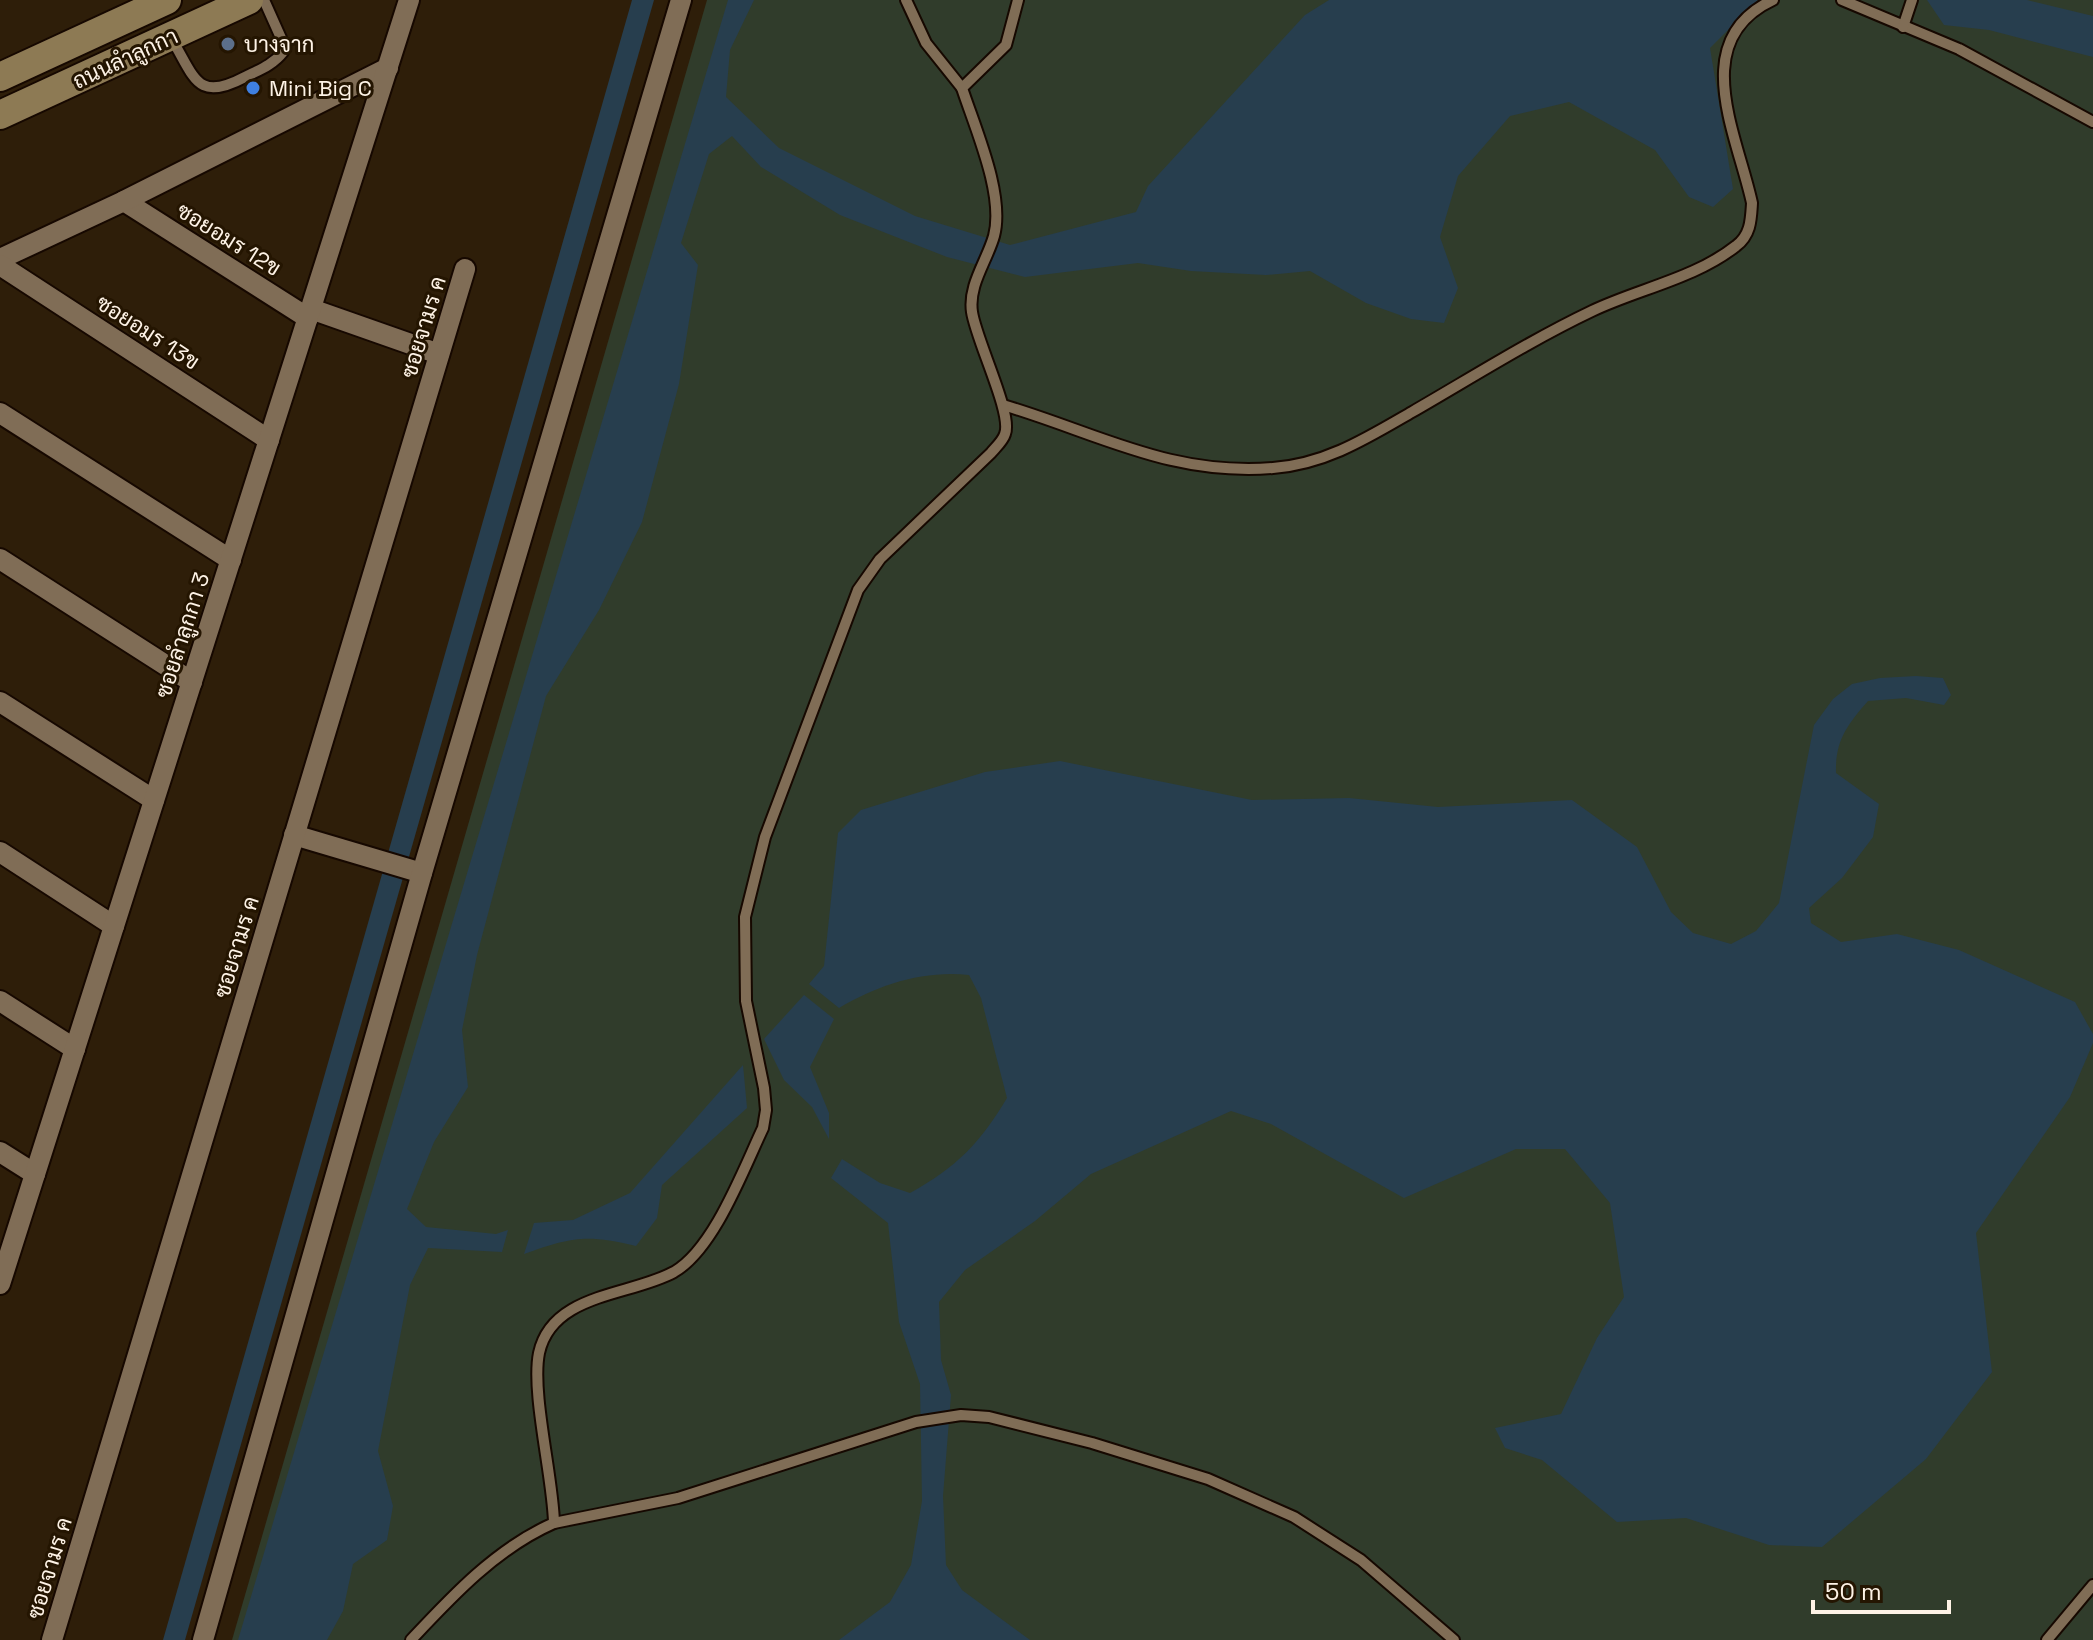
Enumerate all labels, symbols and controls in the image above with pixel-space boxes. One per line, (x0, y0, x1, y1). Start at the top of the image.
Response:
street label: ถนนลำลูกกา (68, 21, 183, 96)
place label: บางจาก (244, 30, 314, 58)
marker: บางจาก (219, 35, 237, 53)
place label: Mini Big C (269, 74, 372, 102)
marker: Mini Big C (244, 79, 262, 97)
street label: ซอยอมร 12ข (172, 196, 286, 282)
street label: ซอยจามร ค (394, 273, 452, 381)
street label: ซอยอมร 13ข (91, 288, 205, 376)
street label: ซอยลำลูกกา 3 (149, 569, 217, 702)
street label: ซอยจามร ค (207, 893, 265, 1001)
street label: ซอยจามร ค (20, 1514, 78, 1622)
scale bar (1813, 1564, 1949, 1614)
text: 50 m (1825, 1576, 1882, 1607)

